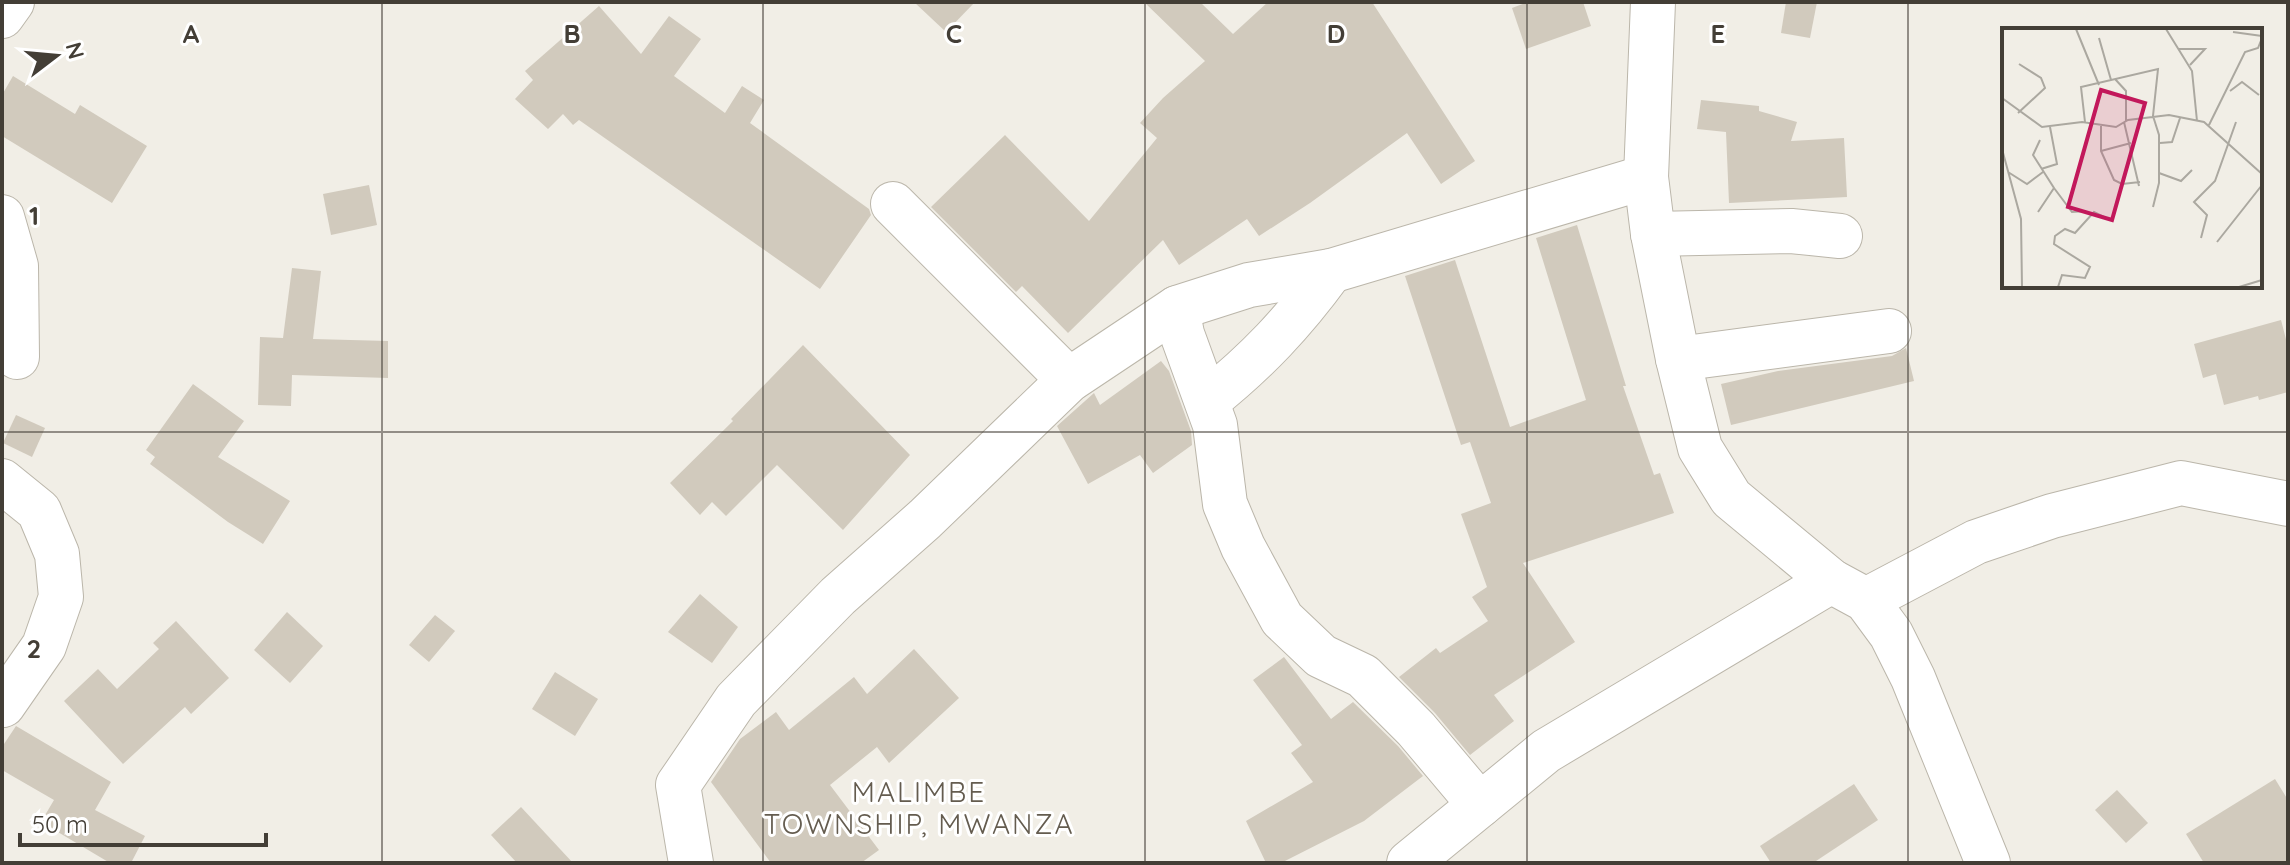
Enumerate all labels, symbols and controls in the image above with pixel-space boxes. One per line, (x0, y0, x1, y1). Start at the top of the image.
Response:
north arrow (16, 16, 96, 96)
text: A (183, 17, 200, 50)
text: B (563, 17, 581, 50)
text: C (946, 17, 962, 50)
text: D (1327, 17, 1345, 50)
text: E (1711, 17, 1725, 50)
inset map (2002, 28, 2262, 288)
text: N (60, 39, 91, 62)
text: 1 (29, 199, 39, 232)
text: 2 (27, 632, 41, 665)
district label: MALIMBE TOWNSHIP, MWANZA (763, 774, 1075, 841)
scale bar (20, 797, 266, 847)
text: 50 m (32, 809, 88, 839)

